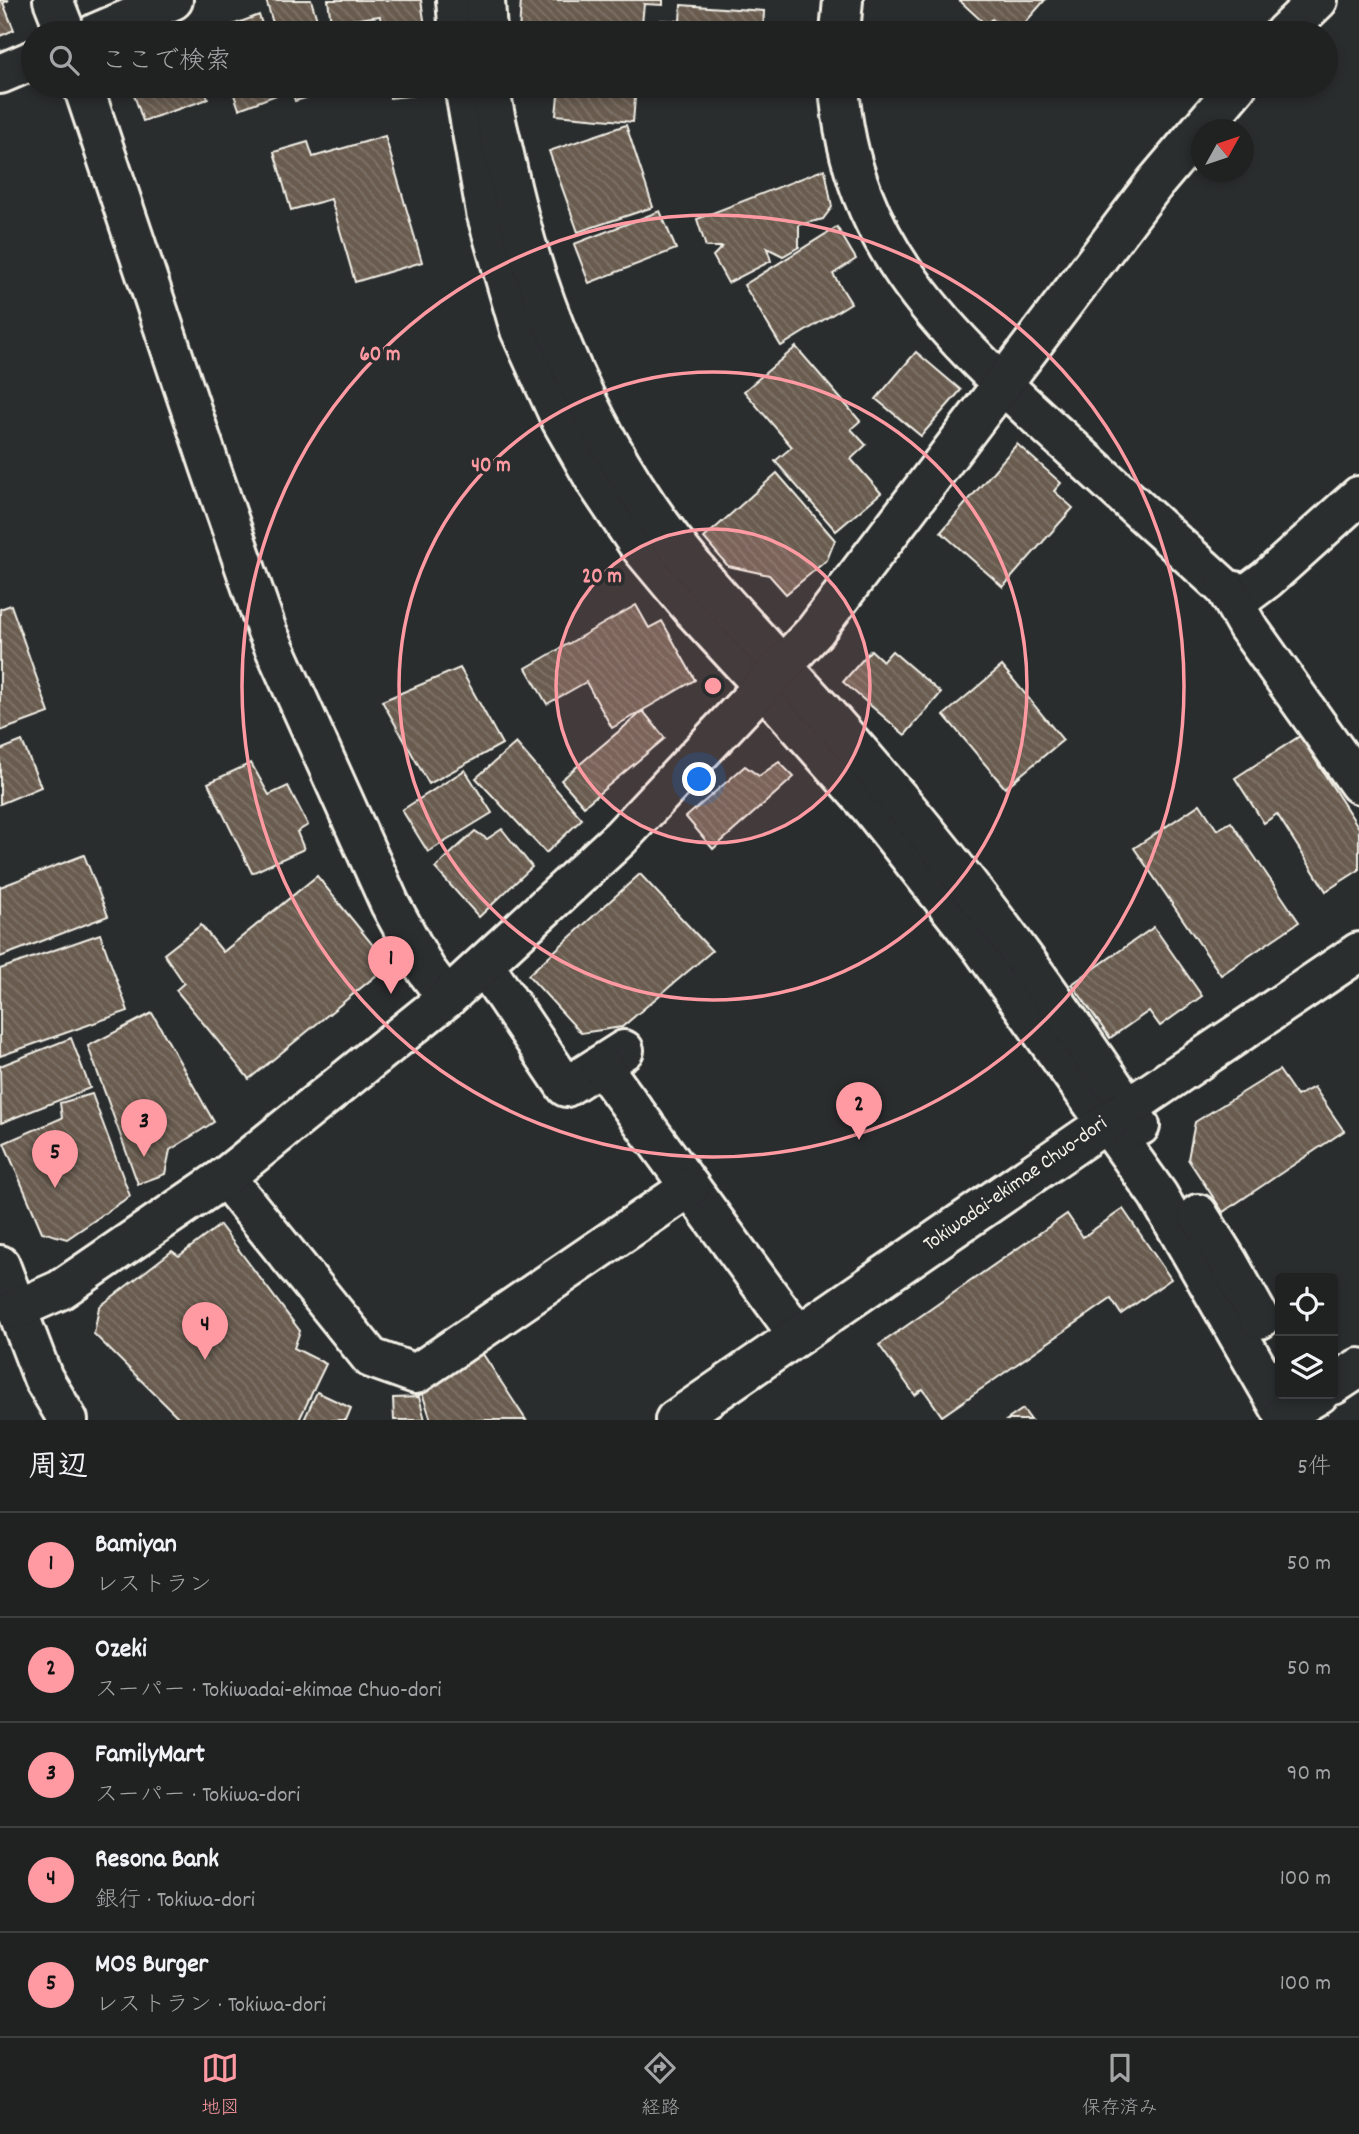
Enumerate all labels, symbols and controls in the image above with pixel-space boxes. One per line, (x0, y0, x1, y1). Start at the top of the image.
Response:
search box (21, 21, 1338, 98)
icon: search (45, 41, 83, 79)
text: ここで検索 (101, 44, 231, 81)
north arrow (1191, 119, 1254, 182)
text: 60 m (360, 341, 400, 371)
text: 40 m (471, 452, 511, 482)
text: 20 m (582, 563, 622, 593)
centre of rings (701, 674, 725, 698)
your location (682, 762, 716, 796)
pin: 1 (368, 936, 414, 994)
pin: 2 (836, 1082, 882, 1140)
pin: 3 (121, 1099, 167, 1157)
street label: Tokiwadai-ekimae Chuo-dori (918, 1110, 1114, 1260)
pin: 5 (32, 1130, 78, 1188)
map controls (1275, 1273, 1338, 1399)
button: locate (1275, 1273, 1338, 1336)
pin: 4 (182, 1302, 228, 1360)
button: layers (1275, 1336, 1338, 1399)
text: 周辺 (28, 1448, 88, 1491)
text: 5件 (1297, 1452, 1331, 1485)
text: Bamiyan (95, 1527, 177, 1564)
text: 1 (48, 1548, 54, 1581)
text: 50 m (1287, 1548, 1331, 1581)
text: レストラン (95, 1570, 212, 1603)
text: Ozeki (95, 1632, 147, 1669)
text: 2 (46, 1653, 56, 1686)
text: 50 m (1287, 1653, 1331, 1686)
text: スーパー · Tokiwadai-ekimae Chuo-dori (95, 1675, 442, 1708)
text: FamilyMart (95, 1737, 205, 1774)
text: 3 (46, 1758, 56, 1791)
text: 90 m (1287, 1758, 1331, 1791)
text: スーパー · Tokiwa-dori (95, 1780, 300, 1813)
text: Resona Bank (95, 1842, 219, 1879)
text: 4 (46, 1863, 56, 1896)
text: 100 m (1280, 1863, 1331, 1896)
text: 銀行 · Tokiwa-dori (95, 1885, 255, 1918)
text: MOS Burger (95, 1947, 208, 1984)
text: 5 (46, 1968, 56, 2001)
text: 100 m (1280, 1968, 1331, 2001)
text: レストラン · Tokiwa-dori (95, 1990, 326, 2023)
tab: 地図 (201, 2049, 239, 2123)
tab: 経路 (641, 2049, 680, 2123)
tab: 保存済み (1082, 2049, 1158, 2123)

